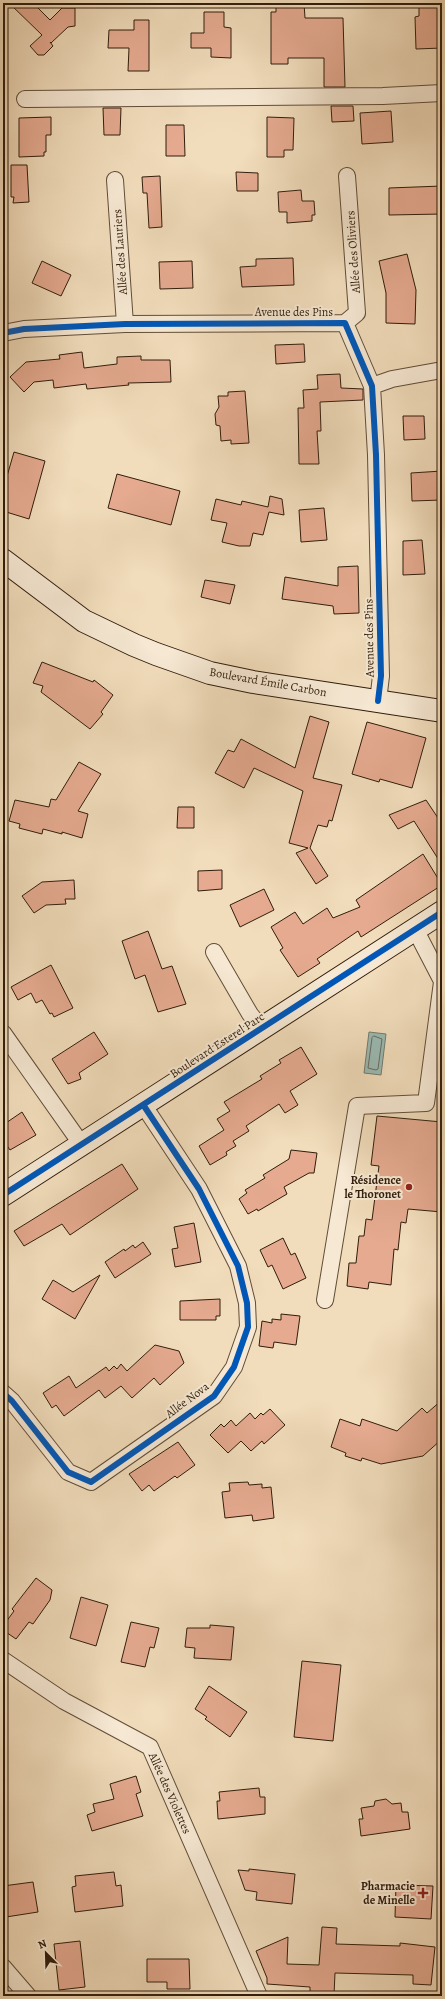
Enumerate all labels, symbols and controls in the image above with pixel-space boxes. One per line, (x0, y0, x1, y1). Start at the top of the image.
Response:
street label: Allée des Lauriers (109, 209, 131, 296)
street label: Allée des Oliviers (342, 210, 364, 295)
street label: Avenue des Pins (254, 304, 333, 320)
street label: Avenue des Pins (360, 598, 378, 678)
street label: Boulevard Émile Carbon (208, 664, 328, 700)
street label: Boulevard Esterel Parc (167, 1008, 267, 1082)
place label: Résidence le Thoronet (344, 1172, 401, 1202)
marker: Résidence le Thoronet (404, 1182, 414, 1192)
street label: Allée Nova (161, 1378, 212, 1422)
street label: Allée des Violettes (145, 1749, 195, 1836)
place label: Pharmacie de Minelle (361, 1878, 415, 1908)
marker: Pharmacie de Minelle (418, 1888, 428, 1898)
north arrow (26, 1933, 66, 1973)
text: N (36, 1936, 49, 1953)

